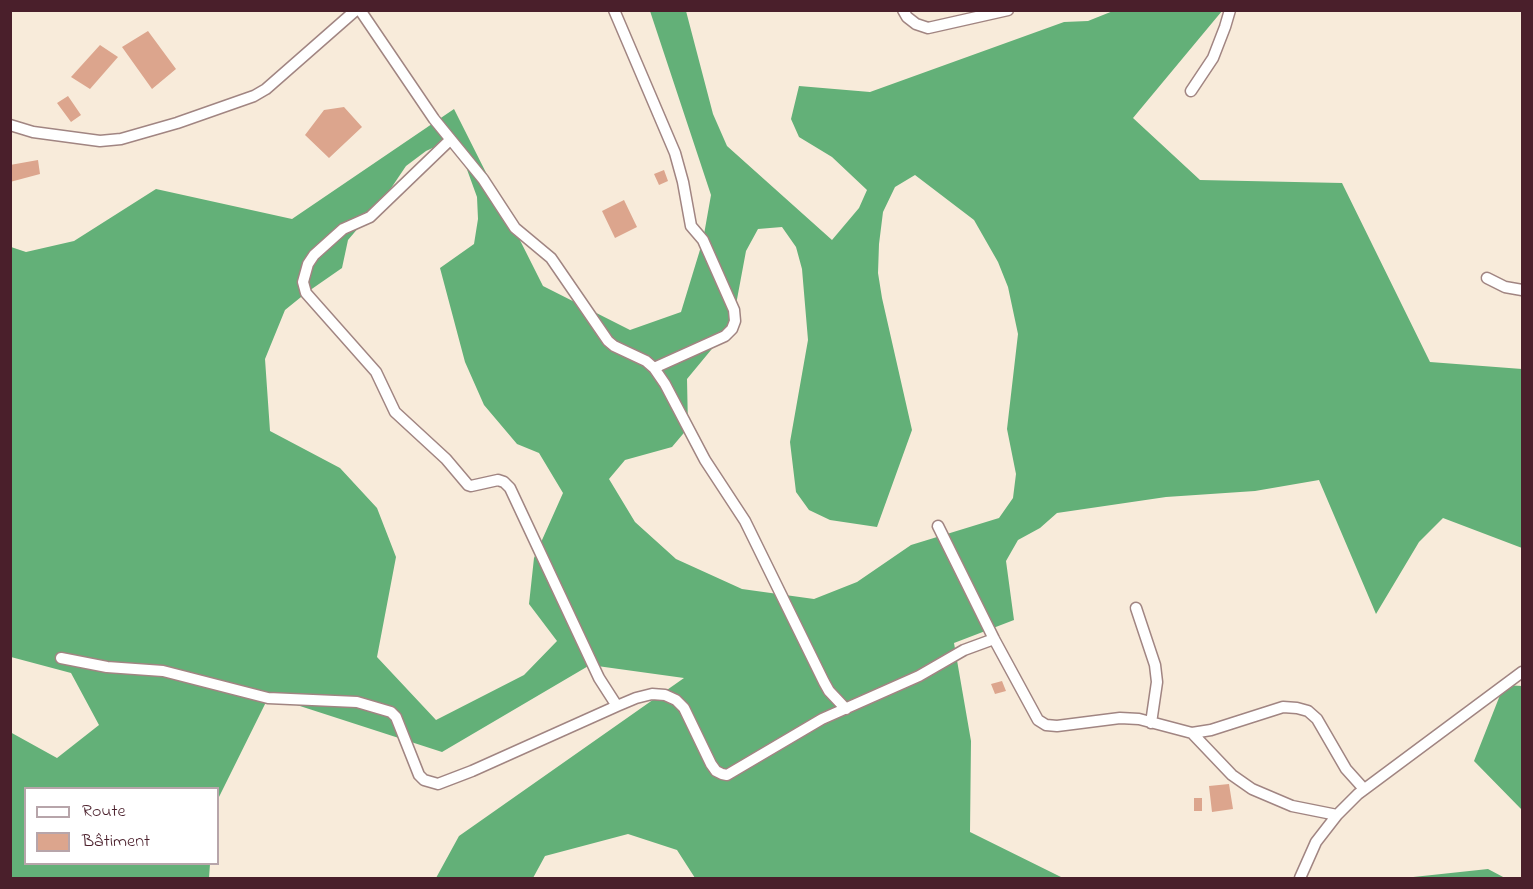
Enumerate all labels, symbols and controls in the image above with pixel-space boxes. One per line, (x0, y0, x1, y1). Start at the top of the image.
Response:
legend (24, 787, 219, 865)
text: Route (82, 799, 126, 825)
text: Bâtiment (82, 829, 150, 855)

